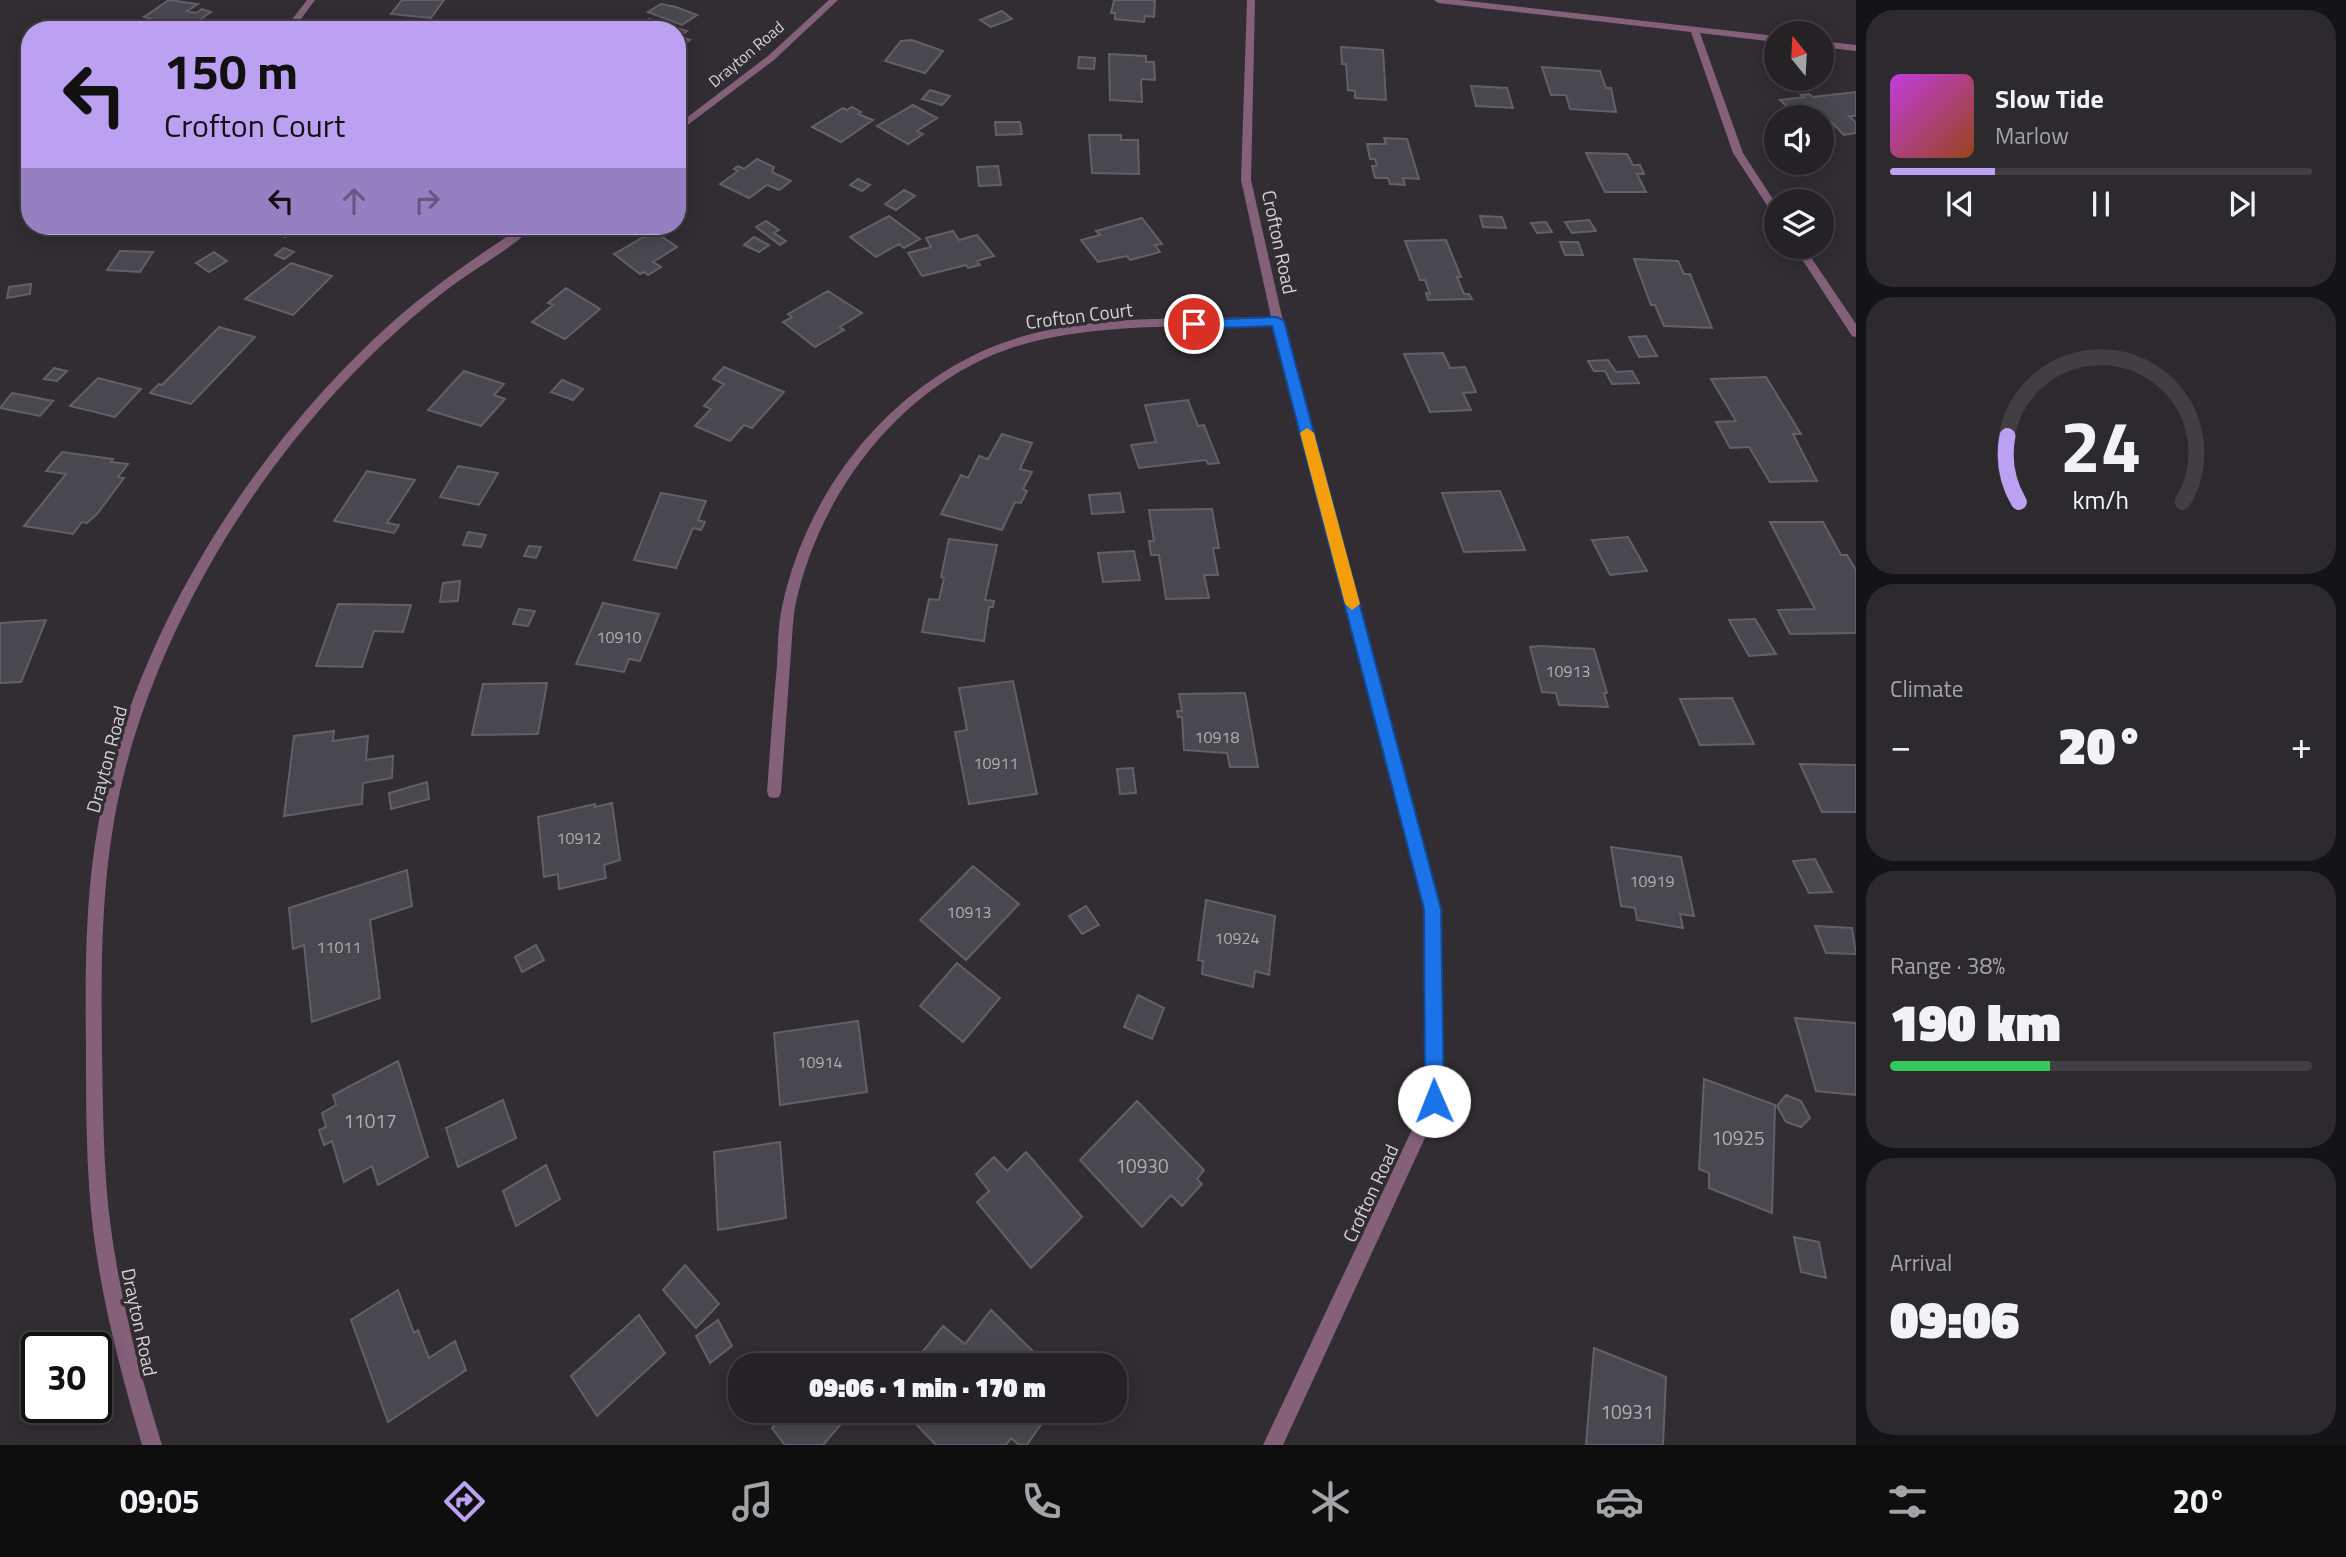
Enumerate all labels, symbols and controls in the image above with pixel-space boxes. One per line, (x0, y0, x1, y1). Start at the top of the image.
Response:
street label: Drayton Road (703, 15, 789, 93)
north arrow (1764, 21, 1834, 91)
map controls (1764, 21, 1834, 259)
text: 150 m (164, 33, 298, 108)
icon: left (49, 49, 140, 140)
text: Slow Tide (1995, 79, 2104, 118)
text: Crofton Court (164, 101, 345, 149)
button: sound (1764, 105, 1834, 175)
text: Marlow (1995, 118, 2069, 153)
icon: left (262, 182, 300, 220)
icon: ahead (335, 182, 373, 220)
icon: right (408, 182, 446, 220)
icon: previous (1941, 185, 1979, 223)
icon: pause (2082, 185, 2120, 223)
icon: next (2223, 185, 2261, 223)
street label: Crofton Road (1255, 188, 1305, 296)
button: layers (1764, 189, 1834, 259)
street label: Crofton Court (1024, 294, 1134, 336)
pin (1164, 294, 1224, 354)
icon: arrive (1175, 305, 1213, 343)
text: 24 (2060, 390, 2142, 500)
text: km/h (2073, 480, 2129, 518)
house number: 10910 (597, 625, 641, 649)
house number: 10913 (1546, 659, 1590, 683)
text: Climate (1890, 671, 1963, 706)
street label: Drayton Road (78, 702, 134, 816)
text: 20° (2058, 705, 2144, 784)
text: − (1890, 716, 1911, 774)
text: + (2291, 716, 2312, 774)
house number: 10918 (1195, 725, 1239, 749)
house number: 10911 (974, 751, 1018, 775)
house number: 10912 (557, 826, 601, 850)
house number: 10919 (1630, 869, 1674, 893)
house number: 10913 (947, 900, 991, 924)
house number: 10924 (1215, 926, 1259, 950)
house number: 11011 (317, 935, 361, 959)
text: Range · 38% (1890, 948, 2005, 983)
text: 190 km (1890, 982, 2061, 1061)
house number: 10914 (798, 1050, 842, 1074)
position arrow (1397, 1064, 1471, 1138)
house number: 11017 (343, 1106, 397, 1135)
house number: 10925 (1711, 1123, 1765, 1152)
street label: Crofton Road (1335, 1139, 1405, 1247)
house number: 10930 (1115, 1151, 1169, 1180)
text: Arrival (1890, 1245, 1952, 1280)
street label: Drayton Road (114, 1265, 166, 1379)
text: 09:06 (1890, 1279, 2019, 1358)
speed limit sign: 30 (21, 1332, 112, 1423)
text: 09:06 · 1 min · 170 m (809, 1368, 1046, 1407)
house number: 10931 (1600, 1397, 1654, 1426)
text: 09:05 (120, 1477, 200, 1525)
icon: directions (440, 1477, 489, 1526)
icon: music (728, 1477, 777, 1526)
icon: phone (1017, 1477, 1066, 1526)
icon: climate (1306, 1477, 1355, 1526)
icon: car (1595, 1477, 1644, 1526)
icon: filters (1883, 1477, 1932, 1526)
text: 20° (2172, 1477, 2226, 1525)

